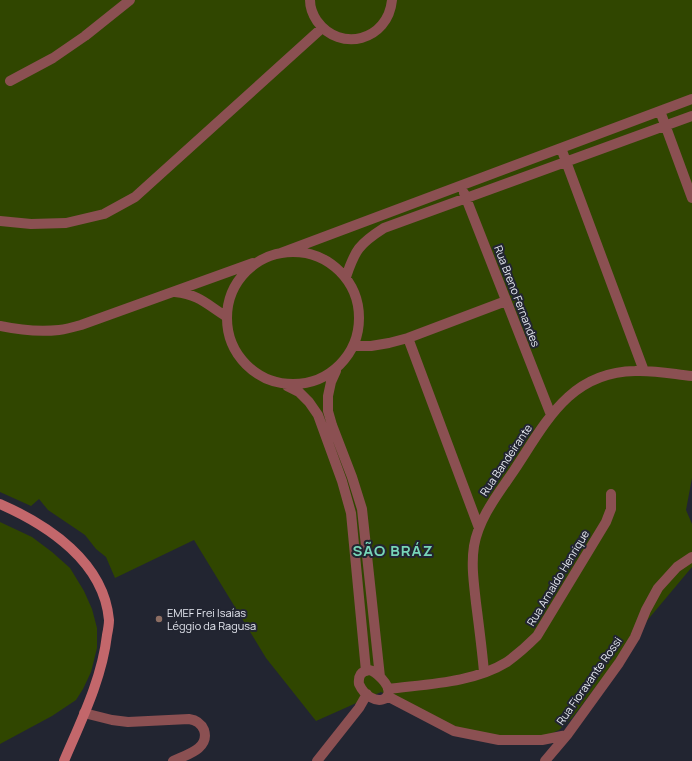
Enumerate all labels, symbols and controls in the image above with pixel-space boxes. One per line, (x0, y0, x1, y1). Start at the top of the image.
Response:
street label: Rua Breno Fernandes (491, 243, 544, 349)
street label: Rua Bandeirante (476, 420, 536, 499)
street label: Rua Arnaldo Henrique (523, 526, 592, 629)
district label: SÃO BRÁZ (352, 540, 434, 561)
place label: EMEF Frei Isaías Léggio da Ragusa (167, 605, 256, 633)
marker: EMEF Frei Isaías Léggio da Ragusa (154, 614, 164, 624)
street label: Rua Fioravante Rossi (553, 634, 625, 728)

